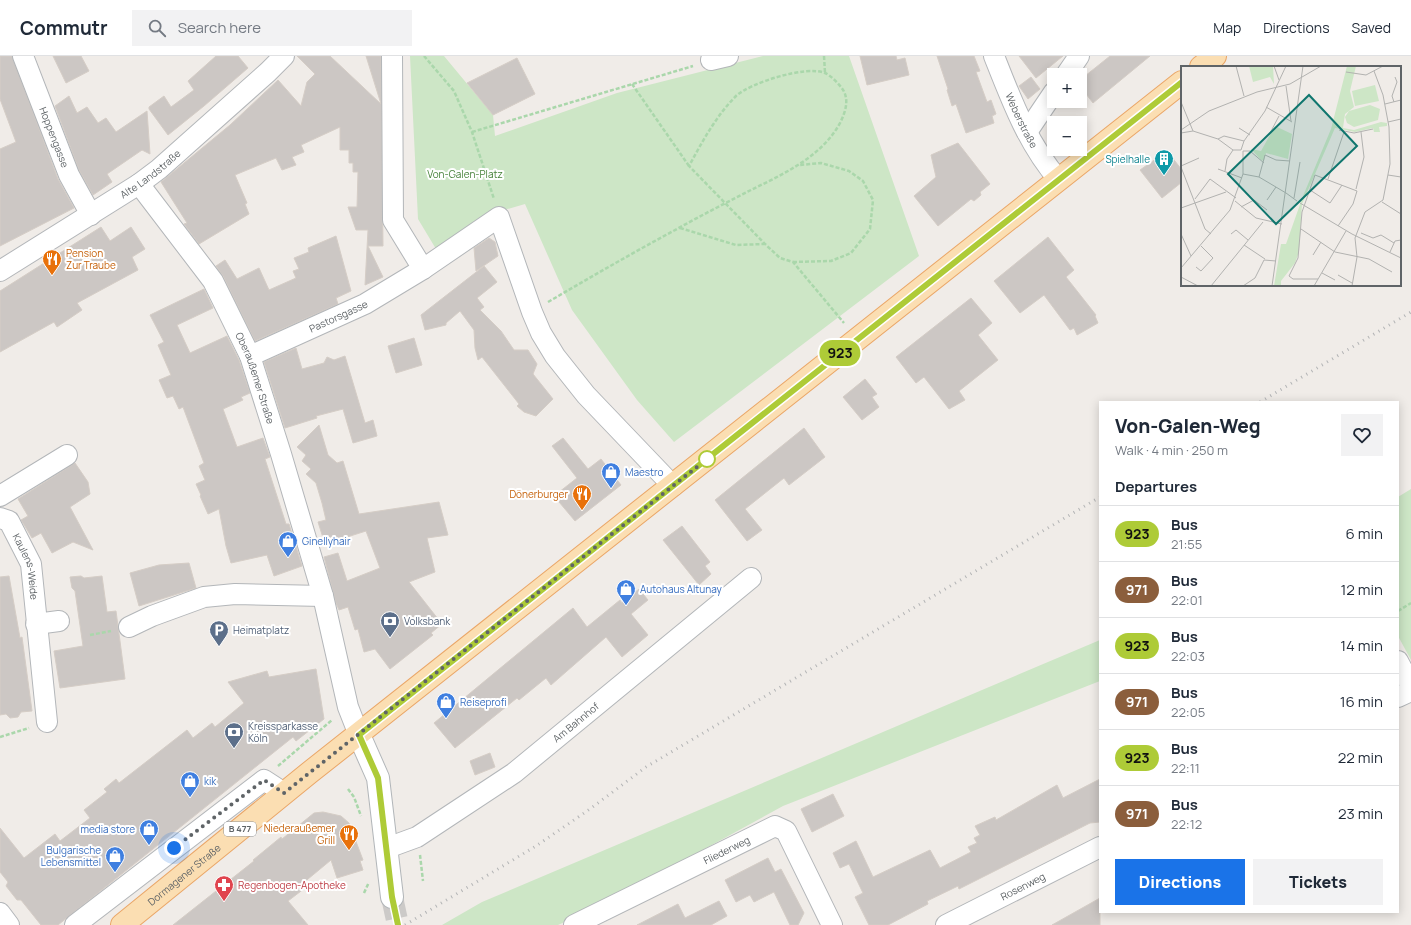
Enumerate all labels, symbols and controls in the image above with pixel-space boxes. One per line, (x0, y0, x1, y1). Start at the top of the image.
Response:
search box (132, 10, 412, 46)
text: Commutr (20, 15, 108, 41)
icon: search (146, 17, 168, 39)
text: Search here (178, 17, 261, 38)
text: Map (1213, 18, 1241, 37)
text: Directions (1263, 18, 1330, 37)
text: Saved (1352, 18, 1391, 37)
inset map (1181, 66, 1401, 286)
map controls (1047, 68, 1087, 156)
button: + (1047, 68, 1087, 108)
street label: Weberstraße (1002, 90, 1041, 151)
street label: Hoppengasse (36, 105, 73, 170)
button: − (1047, 116, 1087, 156)
street label: Alte Landstraße (117, 146, 184, 201)
building icon: Spielhalle (1153, 148, 1175, 176)
place label: Spielhalle (1105, 152, 1150, 166)
park label: Von-Galen-Platz (427, 167, 503, 181)
place label: Pension Zur Traube (66, 246, 116, 272)
restaurant icon: Pension Zur Traube (41, 248, 63, 276)
street label: Pastorsgasse (307, 297, 370, 335)
street label: Oberaußemer Straße (232, 330, 278, 426)
line badge: 923 (817, 340, 863, 366)
text: 923 (827, 343, 853, 362)
text: Von-Galen-Weg (1115, 413, 1261, 439)
button: heart (1341, 414, 1383, 456)
text: Walk · 4 min · 250 m (1115, 441, 1228, 459)
unlabelled marker (698, 450, 716, 468)
shop icon: Maestro (600, 461, 622, 489)
place label: Maestro (625, 465, 664, 479)
text: Departures (1115, 476, 1197, 497)
restaurant icon: Dönerburger (571, 483, 593, 511)
place label: Dönerburger (509, 487, 568, 501)
text: Bus (1171, 514, 1198, 535)
text: 6 min (1346, 523, 1383, 544)
text: 923 (1124, 524, 1150, 543)
shop icon: Ginellyhair (277, 530, 299, 558)
street label: Kaulens-Weide (10, 531, 42, 600)
place label: Ginellyhair (302, 534, 351, 548)
text: 21:55 (1171, 535, 1202, 553)
text: Bus (1171, 570, 1198, 591)
shop icon: Autohaus Altunay (615, 578, 637, 606)
text: 12 min (1340, 579, 1383, 600)
text: 971 (1126, 580, 1148, 599)
place label: Autohaus Altunay (640, 582, 722, 596)
text: 22:01 (1171, 591, 1203, 609)
bank icon: Volksbank (379, 610, 401, 638)
place label: Volksbank (404, 614, 451, 628)
parking icon: Heimatplatz (208, 619, 230, 647)
place label: Heimatplatz (233, 623, 289, 637)
text: Bus (1171, 626, 1198, 647)
text: 14 min (1340, 635, 1383, 656)
text: 923 (1124, 636, 1150, 655)
text: 22:03 (1171, 647, 1205, 665)
text: Bus (1171, 682, 1198, 703)
shop icon: Reiseprofi (435, 691, 457, 719)
text: 16 min (1340, 691, 1383, 712)
text: 971 (1126, 692, 1148, 711)
place label: Reiseprofi (460, 695, 507, 709)
street label: Am Bahnhof (550, 699, 602, 745)
text: 22:05 (1171, 703, 1205, 721)
place label: Kreissparkasse Köln (248, 719, 318, 745)
bank icon: Kreissparkasse Köln (223, 721, 245, 749)
text: Bus (1171, 738, 1198, 759)
text: 22 min (1338, 747, 1383, 768)
text: 923 (1124, 748, 1150, 767)
text: 22:11 (1171, 759, 1200, 777)
shop icon: kik (179, 770, 201, 798)
place label: kik (204, 774, 217, 788)
text: Bus (1171, 794, 1198, 815)
text: 23 min (1338, 803, 1383, 824)
text: 971 (1126, 804, 1148, 823)
text: 22:12 (1171, 815, 1202, 833)
shop icon: media store (138, 818, 160, 846)
place label: Niederaußemer Grill (264, 821, 335, 847)
place label: media store (81, 822, 135, 836)
road number: B 477 (224, 822, 256, 836)
restaurant icon: Niederaußemer Grill (338, 823, 360, 851)
street label: Fliederweg (701, 832, 752, 867)
your location (164, 838, 184, 858)
street label: Dormagener Straße (145, 841, 224, 908)
place label: Bulgarische Lebensmittel (41, 843, 101, 869)
shop icon: Bulgarische Lebensmittel (104, 845, 126, 873)
button: Directions (1115, 859, 1245, 905)
button: Tickets (1253, 859, 1383, 905)
street label: Rosenweg (998, 869, 1048, 903)
pharmacy icon: Regenbogen-Apotheke (213, 874, 235, 902)
place label: Regenbogen-Apotheke (238, 878, 346, 892)

